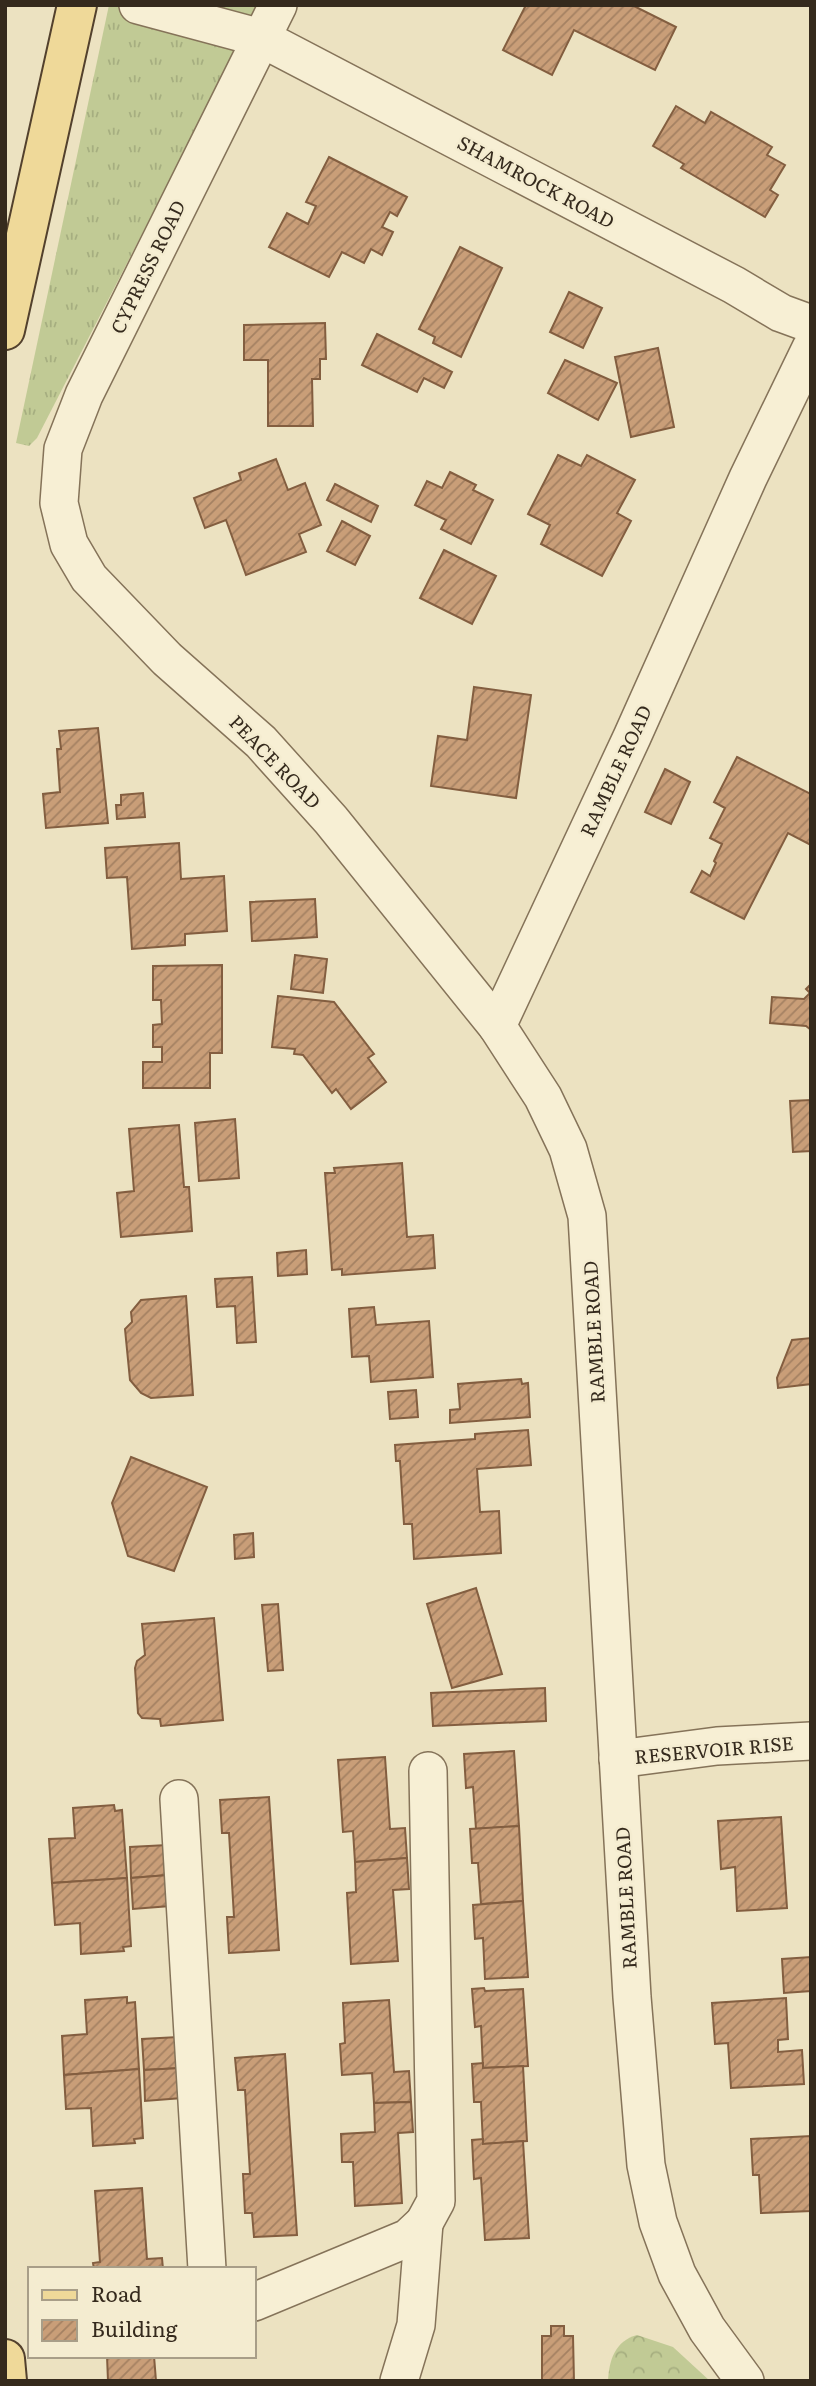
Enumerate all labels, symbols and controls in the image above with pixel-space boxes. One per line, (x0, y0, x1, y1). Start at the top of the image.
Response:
street label: SHAMROCK ROAD (453, 128, 620, 234)
street label: CYPRESS ROAD (103, 195, 192, 338)
street label: RAMBLE ROAD (572, 700, 658, 841)
street label: PEACE ROAD (223, 708, 328, 815)
street label: RAMBLE ROAD (575, 1260, 611, 1404)
street label: RESERVOIR RISE (633, 1728, 795, 1770)
street label: RAMBLE ROAD (607, 1826, 643, 1970)
legend (28, 2267, 256, 2358)
text: Road (91, 2277, 142, 2308)
text: Building (91, 2312, 178, 2343)

